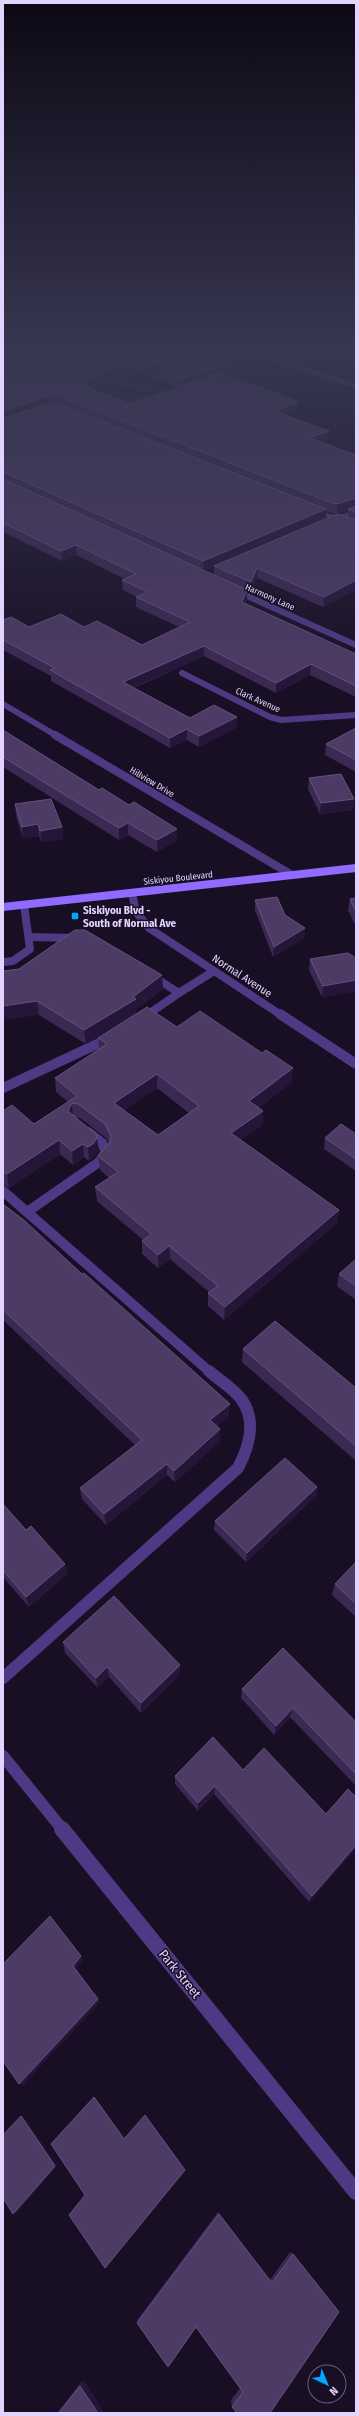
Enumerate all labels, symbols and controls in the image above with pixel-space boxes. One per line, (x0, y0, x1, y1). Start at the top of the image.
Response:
street label: Harmony Lane (244, 582, 297, 613)
street label: Clark Avenue (234, 686, 282, 714)
street label: Hillview Drive (128, 765, 177, 799)
street label: Siskiyou Boulevard (143, 869, 213, 887)
place label: Siskiyou Blvd - South of Normal Ave (83, 904, 177, 930)
marker: Siskiyou Blvd - South of Normal Ave (70, 911, 80, 921)
street label: Normal Avenue (210, 952, 274, 1000)
street label: Park Street (156, 1947, 205, 2002)
north arrow (307, 2364, 347, 2404)
text: N (327, 2384, 340, 2398)

